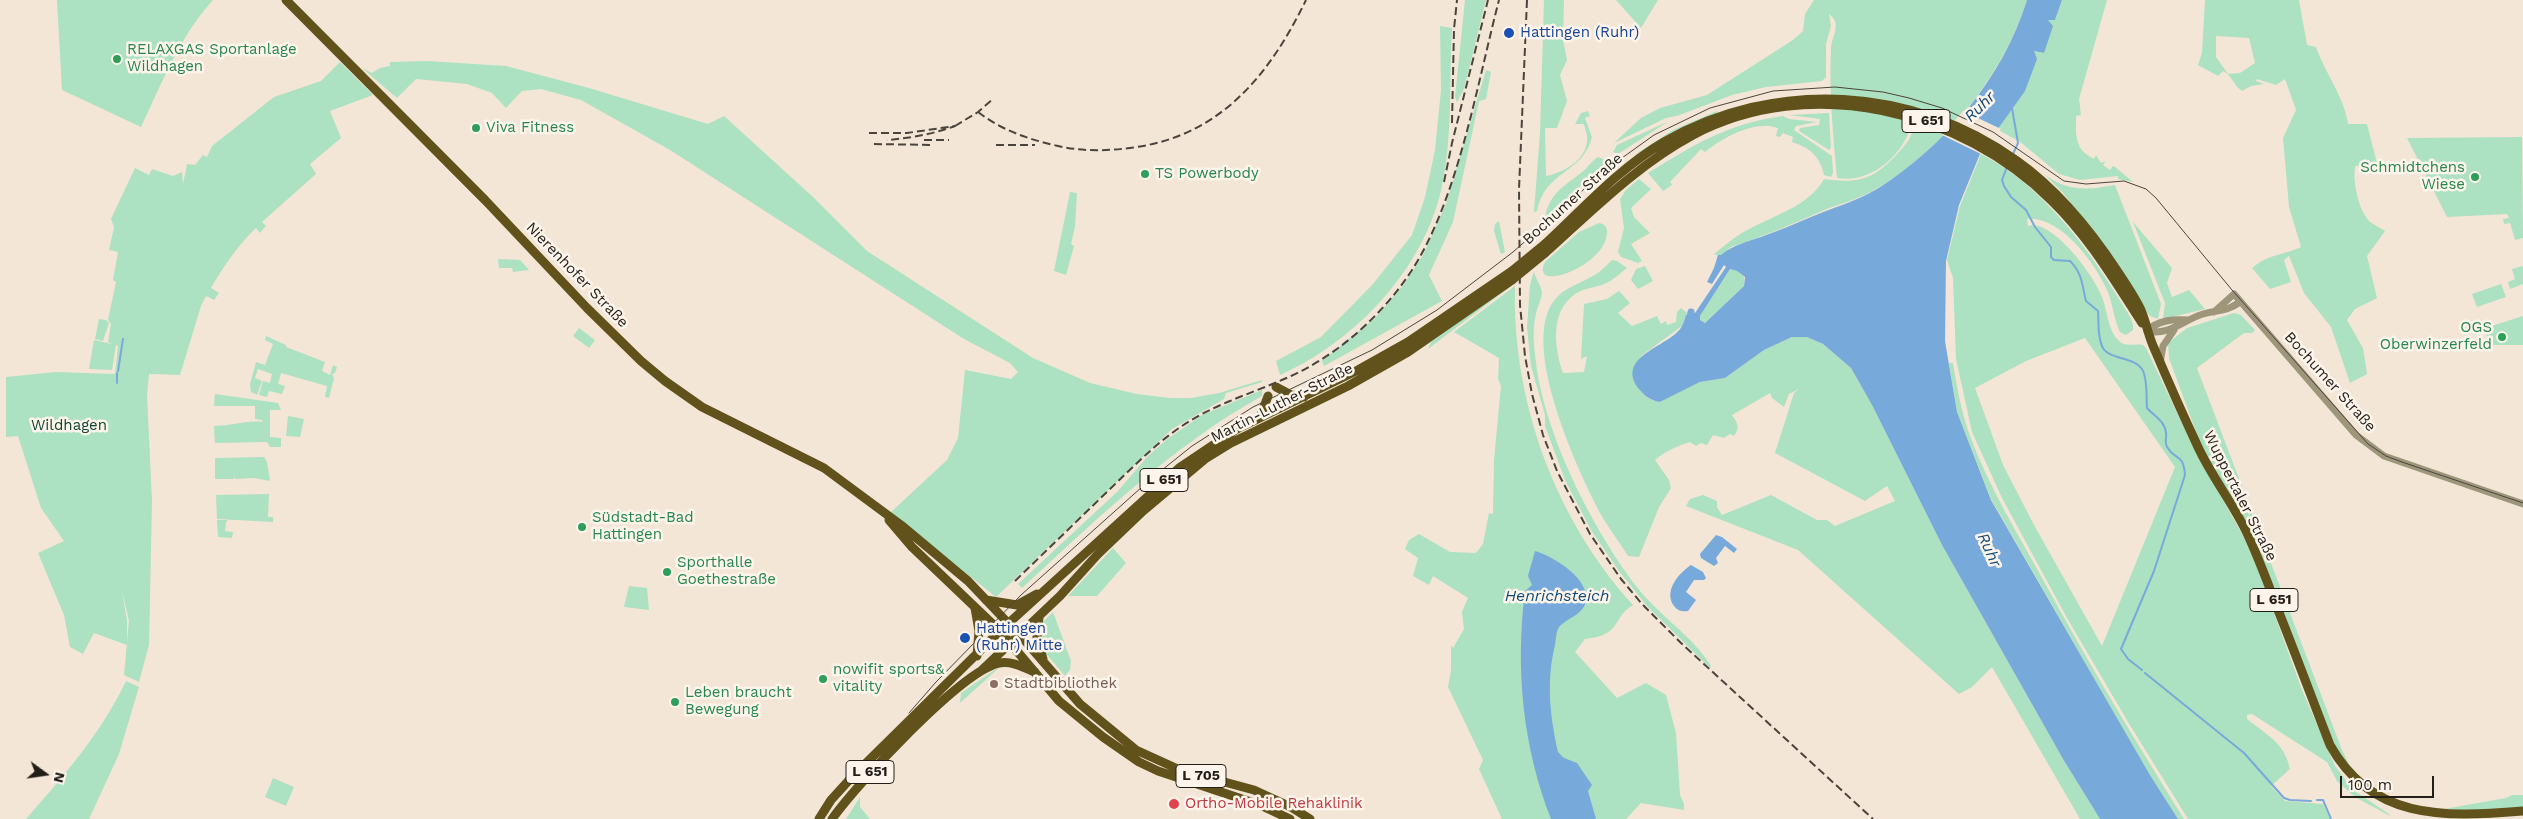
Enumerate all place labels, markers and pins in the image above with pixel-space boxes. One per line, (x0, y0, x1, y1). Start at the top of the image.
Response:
place label: Hattingen (Ruhr) (1520, 24, 1639, 42)
marker: Hattingen (Ruhr) (1502, 26, 1516, 40)
place label: RELAXGAS Sportanlage Wildhagen (127, 41, 297, 76)
marker: RELAXGAS Sportanlage Wildhagen (111, 53, 123, 65)
place label: Viva Fitness (486, 119, 574, 137)
marker: Viva Fitness (470, 122, 482, 134)
place label: Schmidtchens Wiese (2360, 159, 2465, 194)
place label: TS Powerbody (1155, 165, 1259, 183)
marker: TS Powerbody (1139, 168, 1151, 180)
marker: Schmidtchens Wiese (2469, 171, 2481, 183)
place label: OGS Oberwinzerfeld (2380, 319, 2492, 354)
marker: OGS Oberwinzerfeld (2496, 331, 2508, 343)
place label: Südstadt-Bad Hattingen (592, 509, 694, 544)
marker: Südstadt-Bad Hattingen (576, 521, 588, 533)
place label: Sporthalle Goethestraße (677, 554, 776, 589)
marker: Sporthalle Goethestraße (661, 566, 673, 578)
place label: Hattingen (Ruhr) Mitte (976, 620, 1062, 655)
marker: Hattingen (Ruhr) Mitte (958, 631, 972, 645)
place label: nowifit sports& vitality (833, 661, 944, 696)
marker: nowifit sports& vitality (817, 673, 829, 685)
place label: Stadtbibliothek (1004, 675, 1117, 693)
marker: Stadtbibliothek (988, 678, 1000, 690)
place label: Leben braucht Bewegung (685, 684, 792, 719)
marker: Leben braucht Bewegung (669, 696, 681, 708)
place label: Ortho-Mobile Rehaklinik (1185, 795, 1362, 813)
marker: Ortho-Mobile Rehaklinik (1167, 797, 1181, 811)

